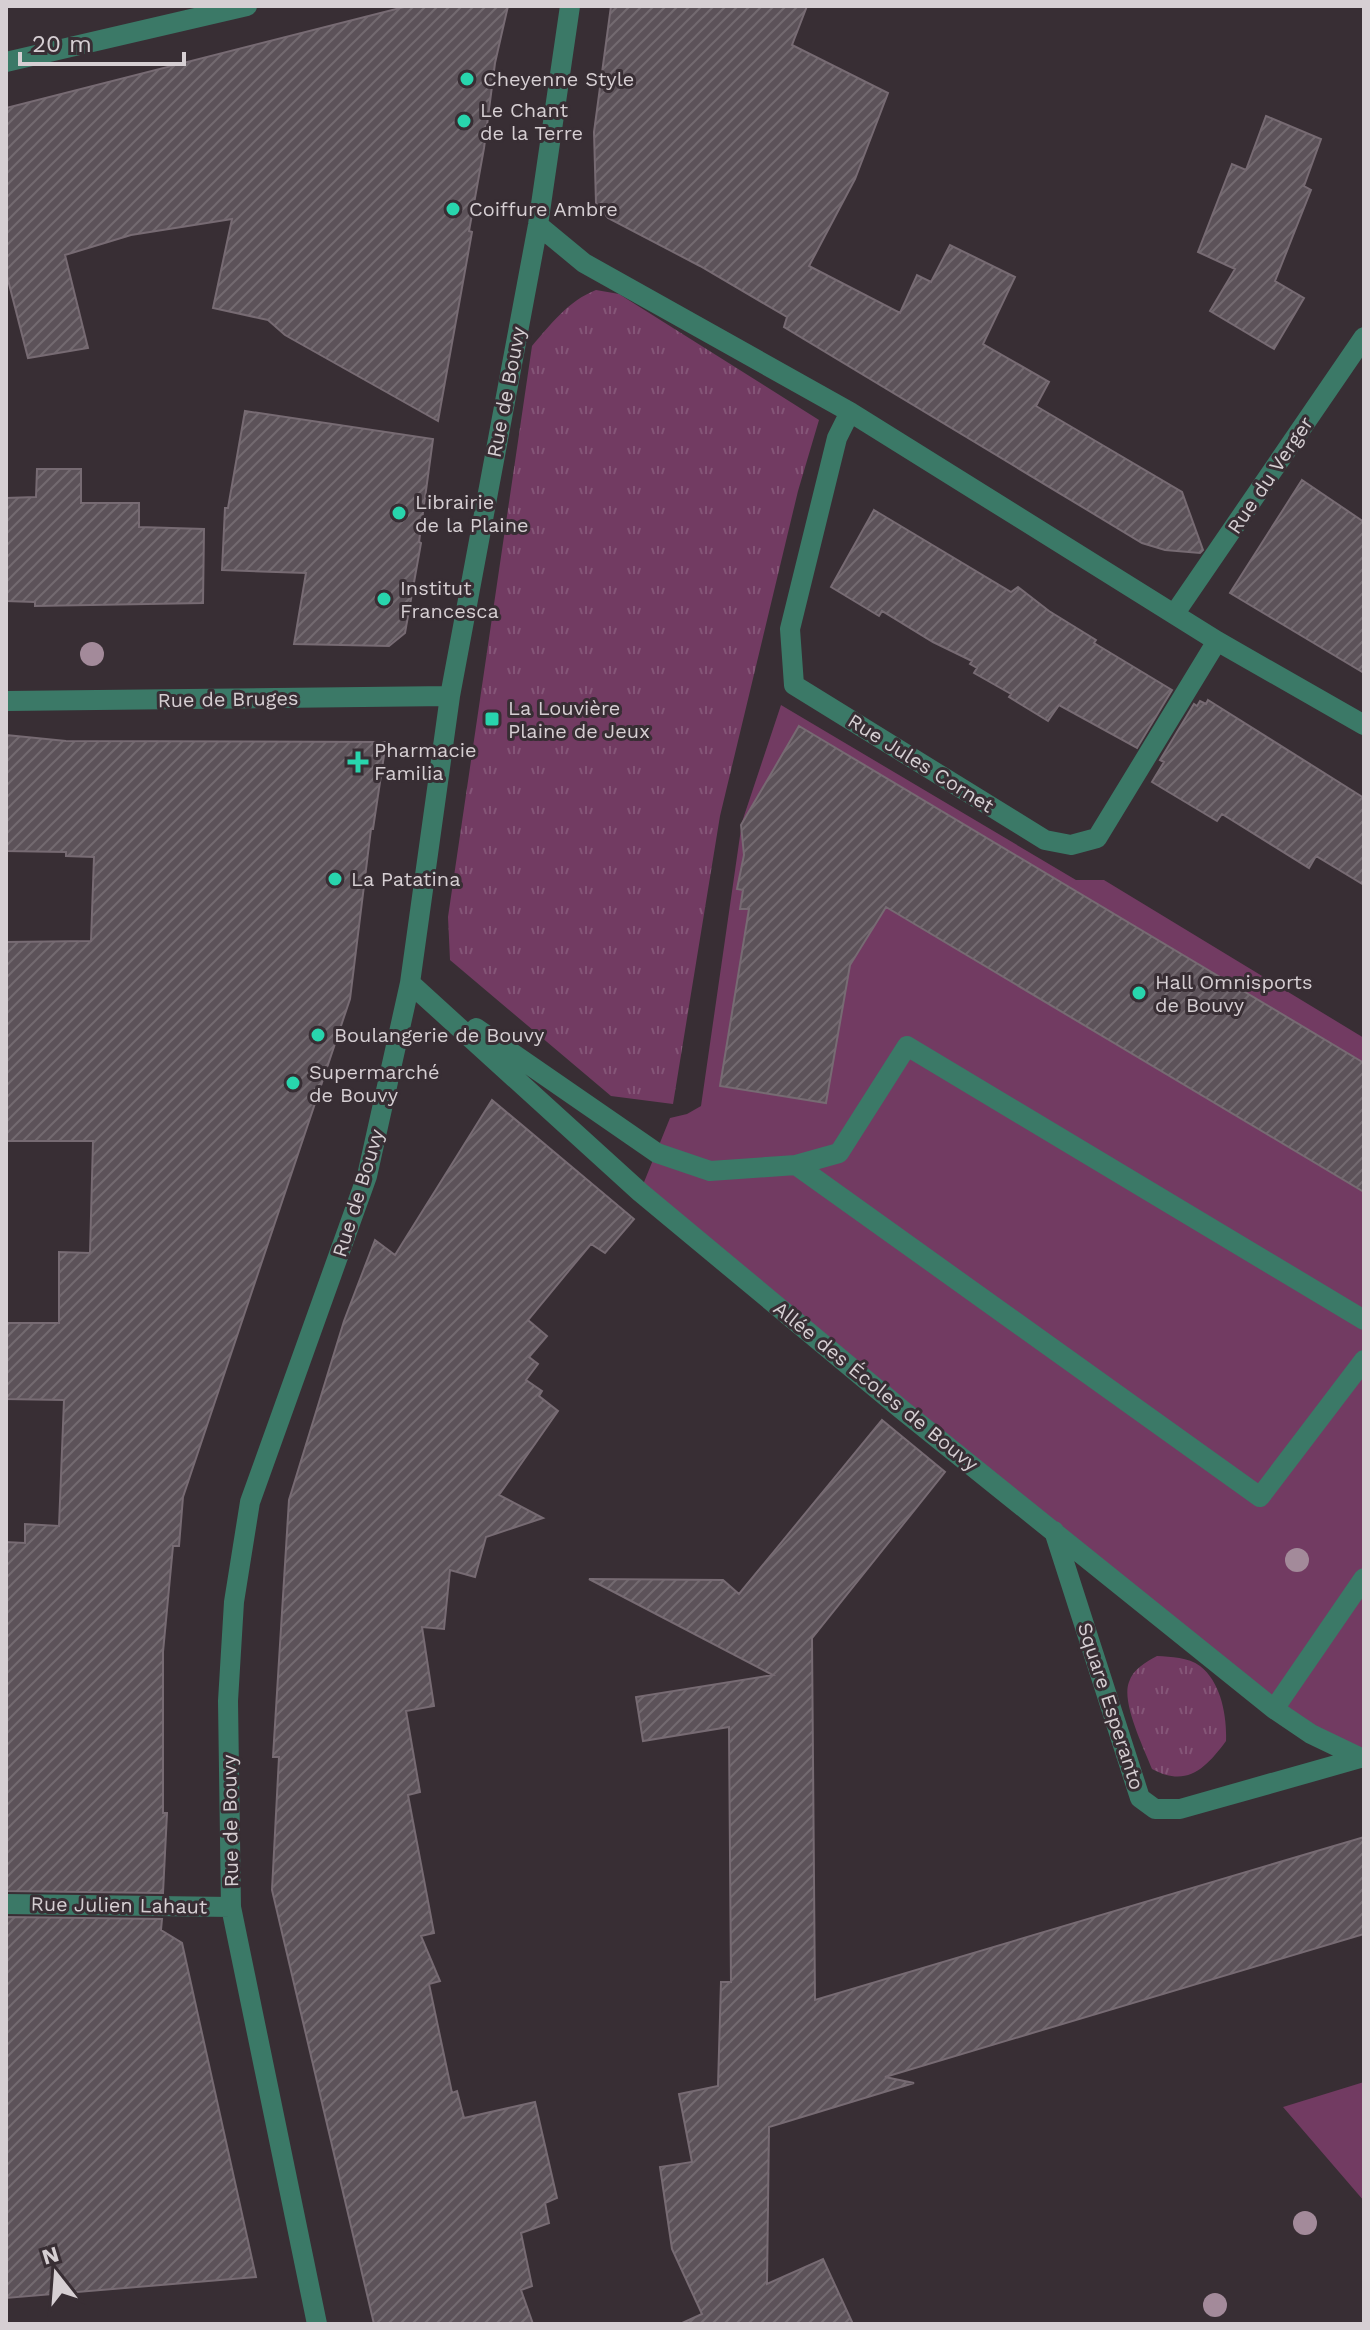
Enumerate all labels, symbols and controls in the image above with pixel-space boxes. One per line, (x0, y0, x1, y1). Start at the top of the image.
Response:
scale bar (20, 16, 184, 66)
text: 20 m (32, 30, 92, 58)
place label: Cheyenne Style (483, 67, 634, 91)
marker: Cheyenne Style (458, 70, 476, 88)
place label: Le Chant de la Terre (480, 98, 583, 145)
marker: Le Chant de la Terre (455, 112, 473, 130)
place label: Coiffure Ambre (469, 197, 618, 221)
marker: Coiffure Ambre (444, 200, 462, 218)
street label: Rue de Bouvy (482, 324, 531, 459)
street label: Rue du Verger (1222, 412, 1318, 538)
place label: Librairie de la Plaine (415, 490, 529, 537)
marker: Librairie de la Plaine (390, 504, 408, 522)
place label: Institut Francesca (400, 576, 499, 623)
marker: Institut Francesca (375, 590, 393, 608)
street label: Rue de Bruges (157, 686, 299, 712)
place label: La Louvière Plaine de Jeux (508, 696, 650, 743)
street label: Rue Jules Cornet (844, 708, 999, 818)
marker: La Louvière Plaine de Jeux (483, 710, 501, 728)
place label: Pharmacie Familia (374, 738, 477, 785)
marker: Pharmacie Familia (349, 753, 367, 771)
place label: La Patatina (351, 867, 460, 891)
marker: La Patatina (326, 870, 344, 888)
place label: Hall Omnisports de Bouvy (1155, 970, 1312, 1017)
marker: Hall Omnisports de Bouvy (1130, 984, 1148, 1002)
place label: Boulangerie de Bouvy (334, 1023, 545, 1047)
marker: Boulangerie de Bouvy (309, 1026, 327, 1044)
place label: Supermarché de Bouvy (309, 1060, 440, 1107)
marker: Supermarché de Bouvy (284, 1074, 302, 1092)
street label: Rue de Bouvy (327, 1125, 389, 1260)
street label: Allée des Écoles de Bouvy (769, 1296, 984, 1476)
street label: Square Esperanto (1073, 1619, 1149, 1793)
street label: Rue de Bouvy (217, 1754, 243, 1888)
street label: Rue Julien Lahaut (30, 1891, 208, 1919)
north arrow (16, 2234, 96, 2314)
text: N (39, 2241, 62, 2270)

